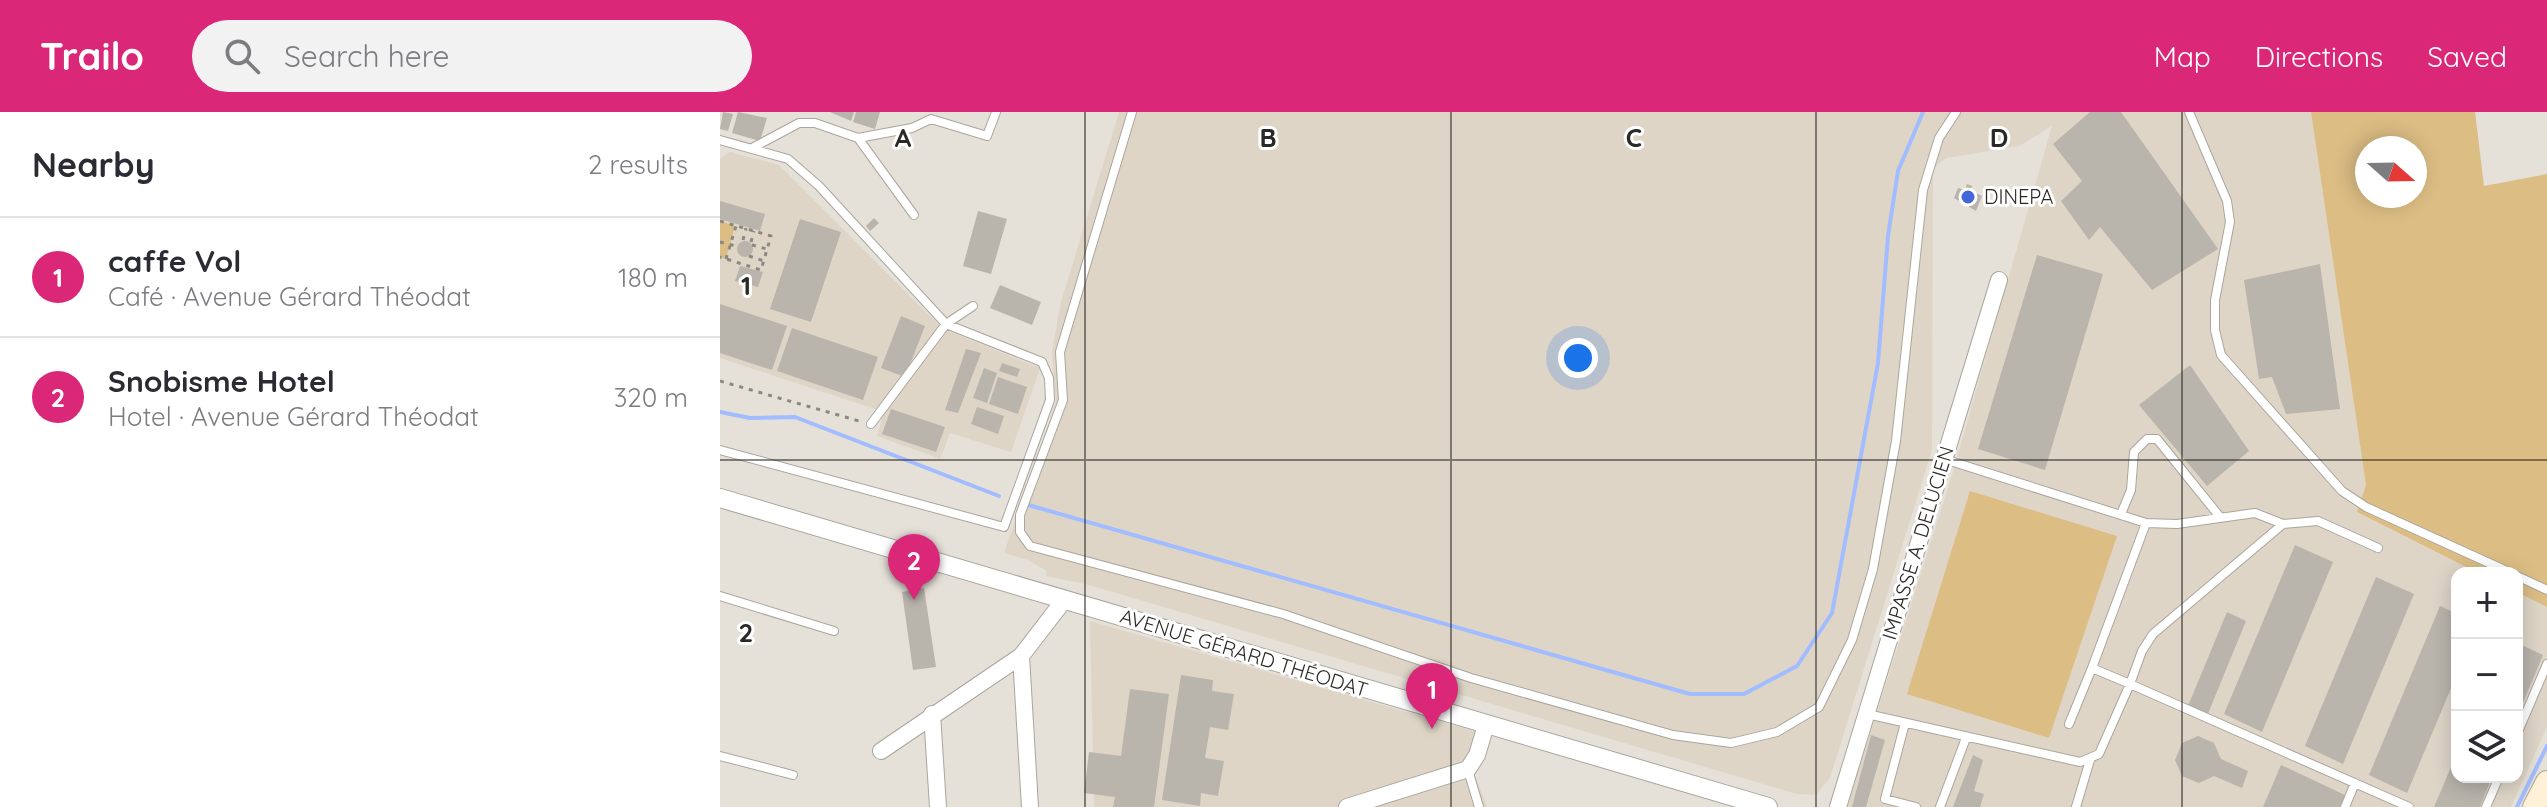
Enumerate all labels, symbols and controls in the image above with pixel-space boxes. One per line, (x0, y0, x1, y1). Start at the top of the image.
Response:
search box (192, 20, 752, 92)
text: Trailo (40, 32, 144, 80)
icon: search (220, 34, 264, 78)
text: Search here (284, 37, 450, 75)
text: Map (2154, 39, 2211, 74)
text: Directions (2255, 39, 2383, 74)
text: Saved (2427, 39, 2507, 74)
text: A (895, 121, 912, 154)
text: B (1259, 121, 1277, 154)
text: C (1626, 121, 1642, 154)
text: D (1990, 121, 2008, 154)
north arrow (2355, 136, 2427, 208)
text: Nearby (32, 143, 155, 186)
text: 2 results (588, 148, 688, 181)
place label: DINEPA (1984, 184, 2053, 209)
marker: DINEPA (1959, 188, 1977, 206)
text: caffe Vol (108, 242, 241, 280)
text: 1 (53, 261, 63, 294)
text: 180 m (618, 261, 688, 294)
text: 1 (741, 269, 751, 302)
text: Café · Avenue Gérard Théodat (108, 280, 471, 313)
your location (1558, 338, 1598, 378)
text: Snobisme Hotel (108, 362, 335, 400)
text: 2 (51, 381, 65, 414)
text: 320 m (614, 381, 688, 414)
text: Hotel · Avenue Gérard Théodat (108, 400, 479, 433)
street label: IMPASSE A. DELUCIEN (1876, 443, 1959, 643)
pin: 2 (888, 534, 940, 600)
map controls (2451, 567, 2523, 783)
button: + (2451, 567, 2523, 639)
street label: AVENUE GÉRARD THÉODAT (1117, 603, 1371, 702)
text: 2 (739, 616, 753, 649)
button: − (2451, 639, 2523, 711)
pin: 1 (1406, 663, 1458, 729)
button: layers (2451, 711, 2523, 783)

